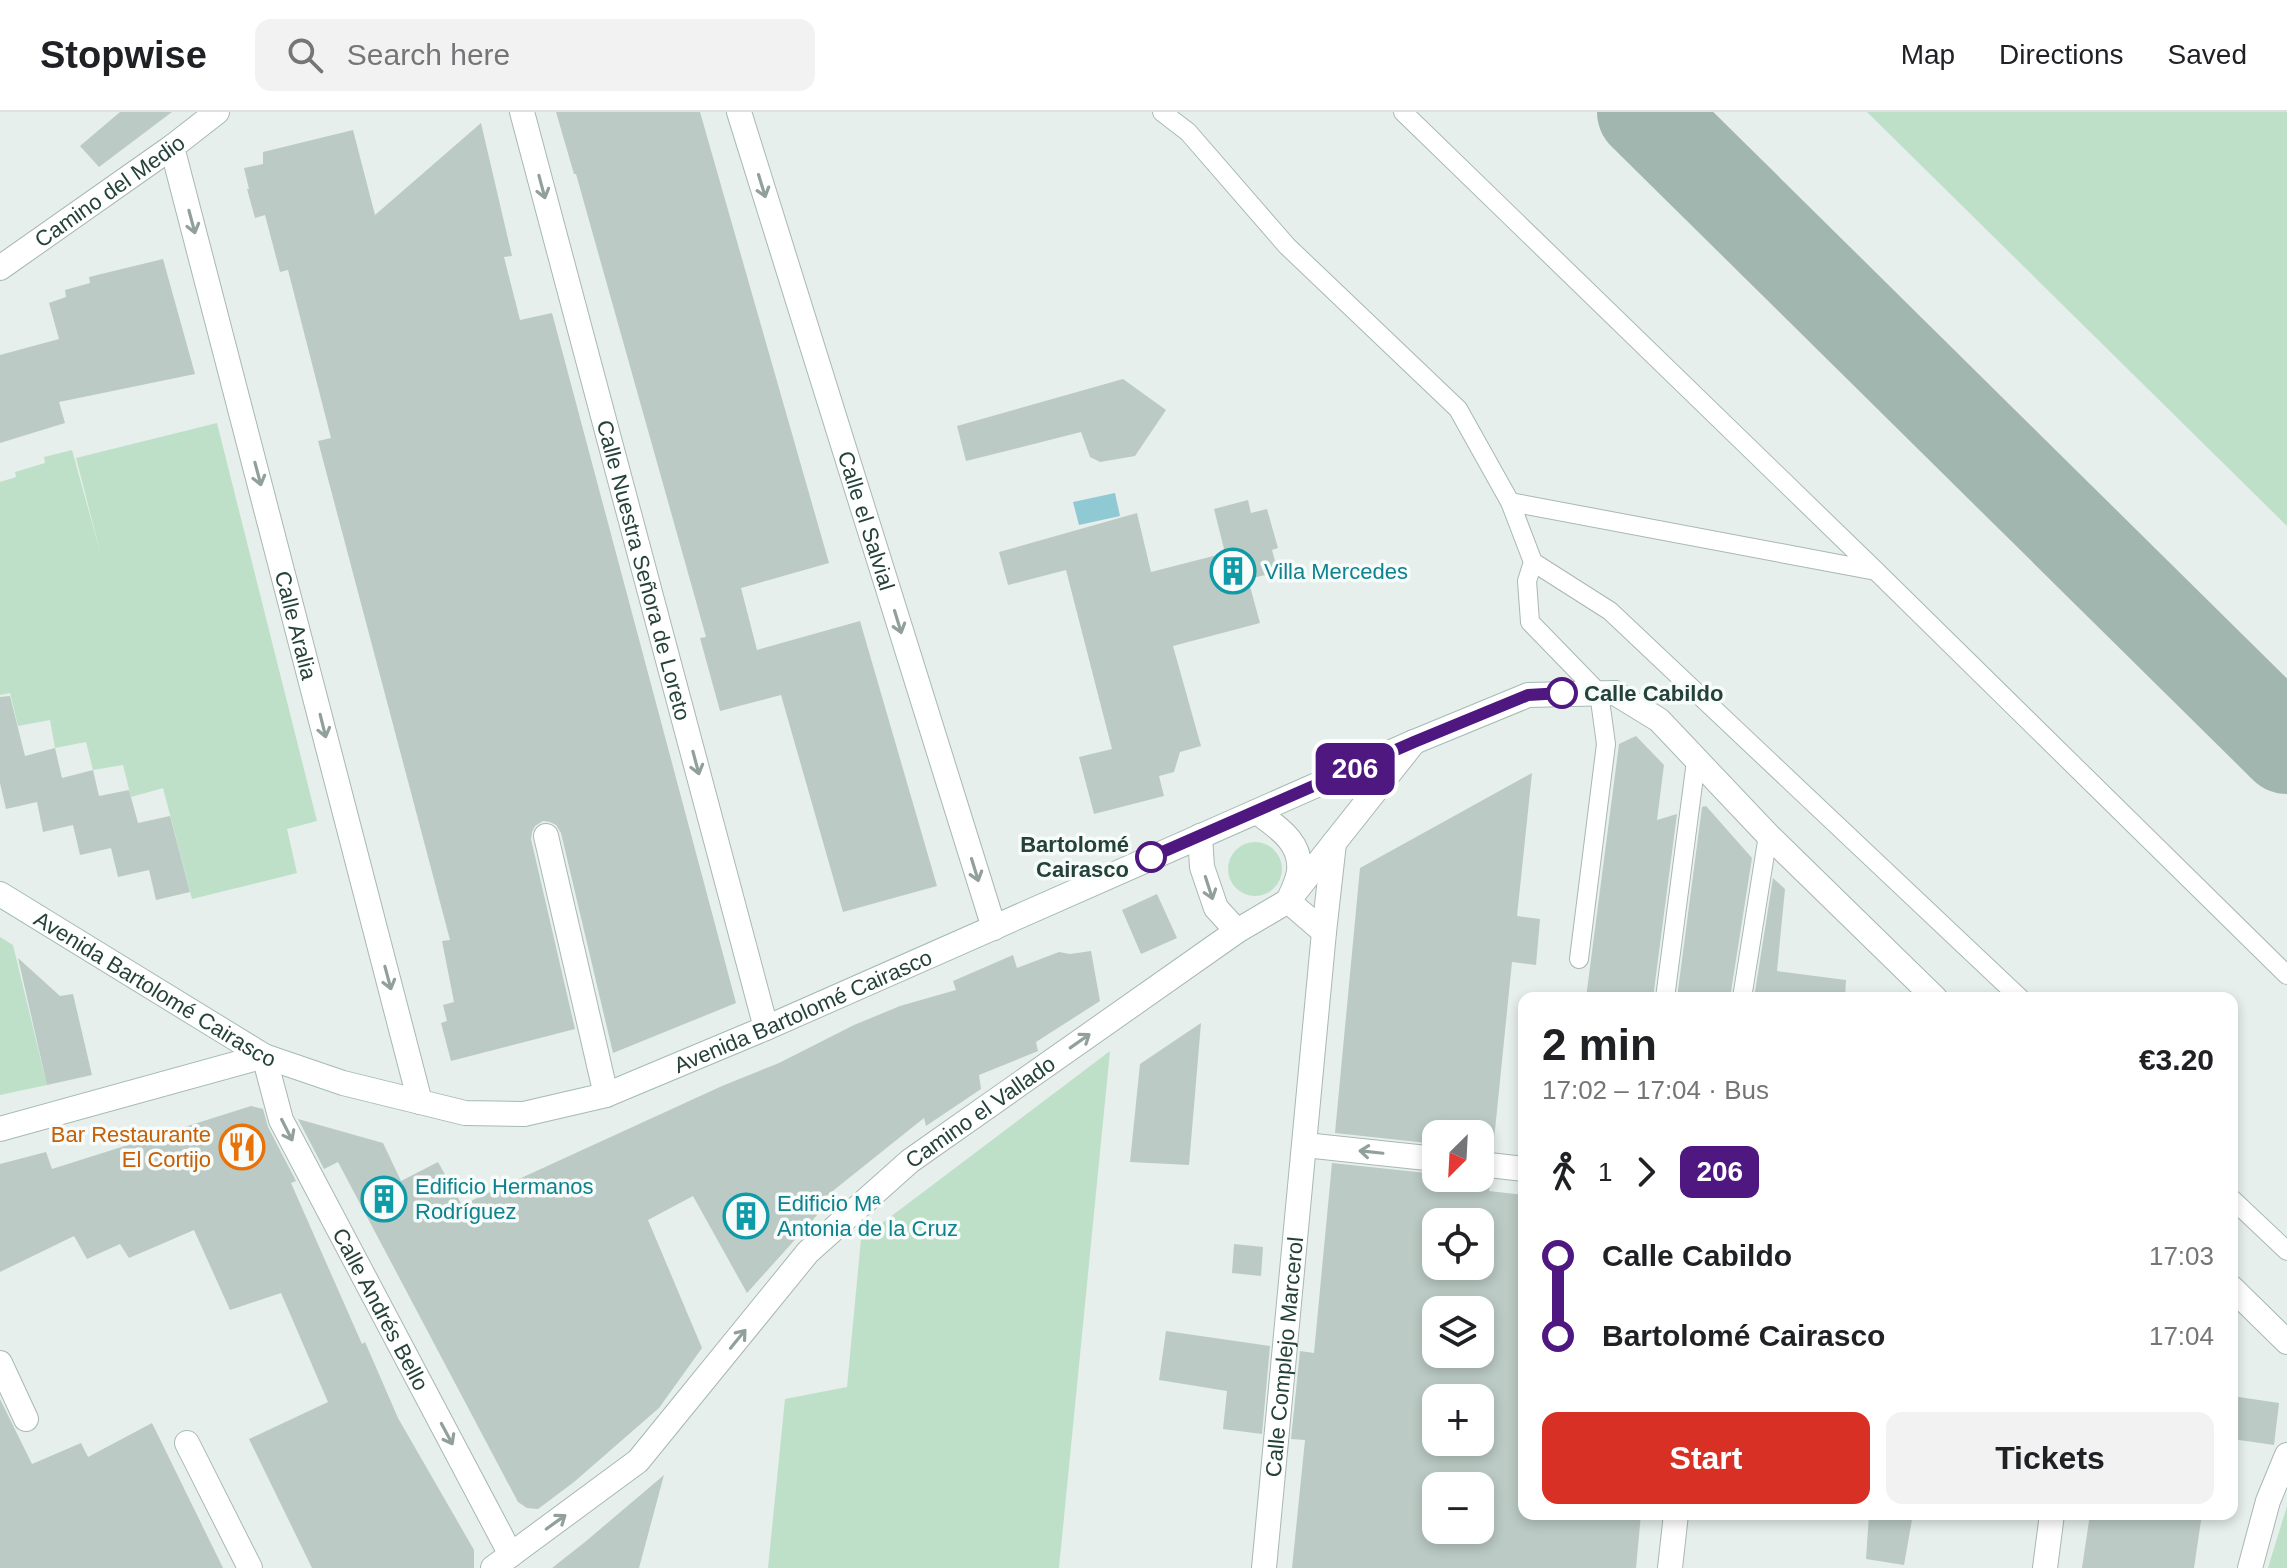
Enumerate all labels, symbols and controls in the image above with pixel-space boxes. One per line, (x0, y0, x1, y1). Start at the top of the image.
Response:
search box (255, 19, 815, 91)
icon: search (283, 33, 327, 77)
text: Stopwise (40, 34, 207, 76)
text: Search here (347, 38, 510, 71)
text: Map (1901, 39, 1955, 70)
text: Directions (1999, 39, 2124, 70)
text: Saved (2168, 39, 2247, 70)
street label: Camino del Medio (30, 129, 189, 252)
one-way arrow (755, 173, 770, 199)
one-way arrow (536, 174, 551, 200)
one-way arrow (186, 209, 201, 235)
street label: Calle Nuestra Señora de Loreto (592, 417, 696, 723)
street label: Calle el Salvial (833, 448, 900, 593)
one-way arrow (251, 461, 266, 487)
building icon: Villa Mercedes (1209, 547, 1257, 595)
place label: Villa Mercedes (1264, 559, 1408, 584)
street label: Calle Aralia (270, 568, 322, 683)
one-way arrow (892, 609, 906, 634)
marker: Calle Cabildo (1547, 678, 1577, 708)
place label: Calle Cabildo (1584, 681, 1723, 706)
one-way arrow (316, 712, 331, 738)
line badge: 206 (1309, 743, 1401, 795)
one-way arrow (689, 750, 704, 776)
text: 206 (1332, 753, 1378, 784)
place label: Bartolomé Cairasco (1020, 832, 1129, 882)
marker: Bartolomé Cairasco (1136, 842, 1166, 872)
one-way arrow (969, 857, 983, 882)
one-way arrow (1203, 875, 1218, 900)
street label: Avenida Bartolomé Cairasco (30, 906, 279, 1072)
street label: Avenida Bartolomé Cairasco (670, 944, 936, 1078)
one-way arrow (381, 964, 396, 990)
text: 2 min (1542, 1020, 1657, 1069)
one-way arrow (1069, 1033, 1090, 1050)
text: €3.20 (2139, 1043, 2214, 1076)
street label: Camino el Vallado (900, 1051, 1060, 1173)
text: 17:02 – 17:04 · Bus (1542, 1075, 1769, 1105)
one-way arrow (280, 1117, 295, 1141)
north arrow (1422, 1120, 1494, 1192)
map controls (1422, 1120, 1494, 1544)
place label: Bar Restaurante El Cortijo (51, 1122, 211, 1172)
restaurant icon: Bar Restaurante El Cortijo (218, 1123, 266, 1171)
one-way arrow (1358, 1145, 1384, 1160)
icon: walk (1542, 1150, 1586, 1194)
icon: forward (1624, 1150, 1668, 1194)
text: 206 (1696, 1156, 1743, 1187)
text: 1 (1598, 1157, 1612, 1187)
place label: Edificio Hermanos Rodríguez (415, 1174, 594, 1224)
building icon: Edificio Hermanos Rodríguez (360, 1175, 408, 1223)
place label: Edificio Mª Antonia de la Cruz (777, 1191, 958, 1241)
building icon: Edificio Mª Antonia de la Cruz (722, 1192, 770, 1240)
button: locate (1422, 1208, 1494, 1280)
street label: Calle Andrés Bello (328, 1224, 434, 1394)
street label: Calle Complejo Marcerol (1260, 1236, 1308, 1478)
text: Calle Cabildo (1602, 1239, 1792, 1272)
text: 17:03 (2149, 1241, 2214, 1271)
button: layers (1422, 1296, 1494, 1368)
text: Bartolomé Cairasco (1602, 1319, 1885, 1352)
text: 17:04 (2149, 1321, 2214, 1351)
one-way arrow (729, 1329, 747, 1350)
button: + (1422, 1384, 1494, 1456)
button: Start (1542, 1412, 1870, 1504)
button: Tickets (1886, 1412, 2214, 1504)
one-way arrow (440, 1422, 456, 1446)
button: − (1422, 1472, 1494, 1544)
one-way arrow (545, 1513, 566, 1530)

